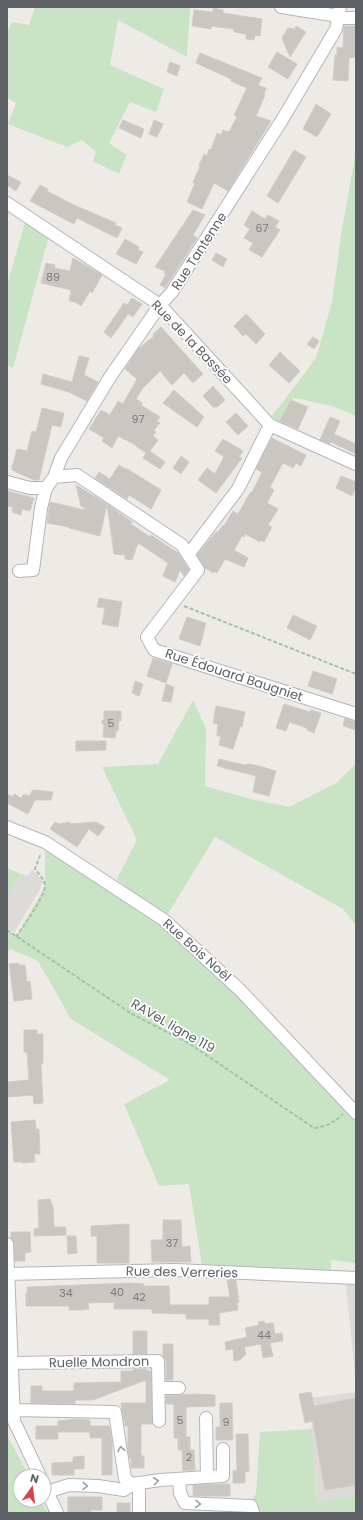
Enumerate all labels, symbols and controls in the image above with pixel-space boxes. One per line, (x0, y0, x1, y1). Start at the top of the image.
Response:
street label: Rue Tantenne (167, 208, 231, 294)
house number: 67 (256, 220, 269, 236)
house number: 89 (46, 269, 60, 285)
street label: Rue de la Bassée (147, 296, 237, 388)
house number: 97 (132, 411, 144, 427)
street label: Rue Édouard Baugniet (163, 644, 306, 706)
house number: 5 (108, 715, 115, 731)
street label: Rue Bois Noël (159, 914, 235, 986)
street label: RAVeL ligne 119 (127, 994, 219, 1058)
house number: 37 (166, 1235, 178, 1251)
street label: Rue des Verreries (126, 1262, 239, 1282)
house number: 40 (110, 1284, 124, 1300)
house number: 34 (59, 1285, 73, 1301)
house number: 42 (132, 1289, 146, 1305)
house number: 44 (257, 1327, 271, 1343)
street label: Ruelle Mondron (49, 1352, 149, 1372)
house number: 5 (177, 1412, 184, 1428)
house number: 9 (223, 1414, 230, 1430)
one-way arrow (117, 1446, 126, 1453)
house number: 2 (186, 1449, 192, 1465)
north arrow (12, 1468, 52, 1508)
text: N (28, 1470, 40, 1487)
one-way arrow (153, 1477, 159, 1486)
one-way arrow (82, 1481, 88, 1490)
one-way arrow (195, 1500, 201, 1508)

